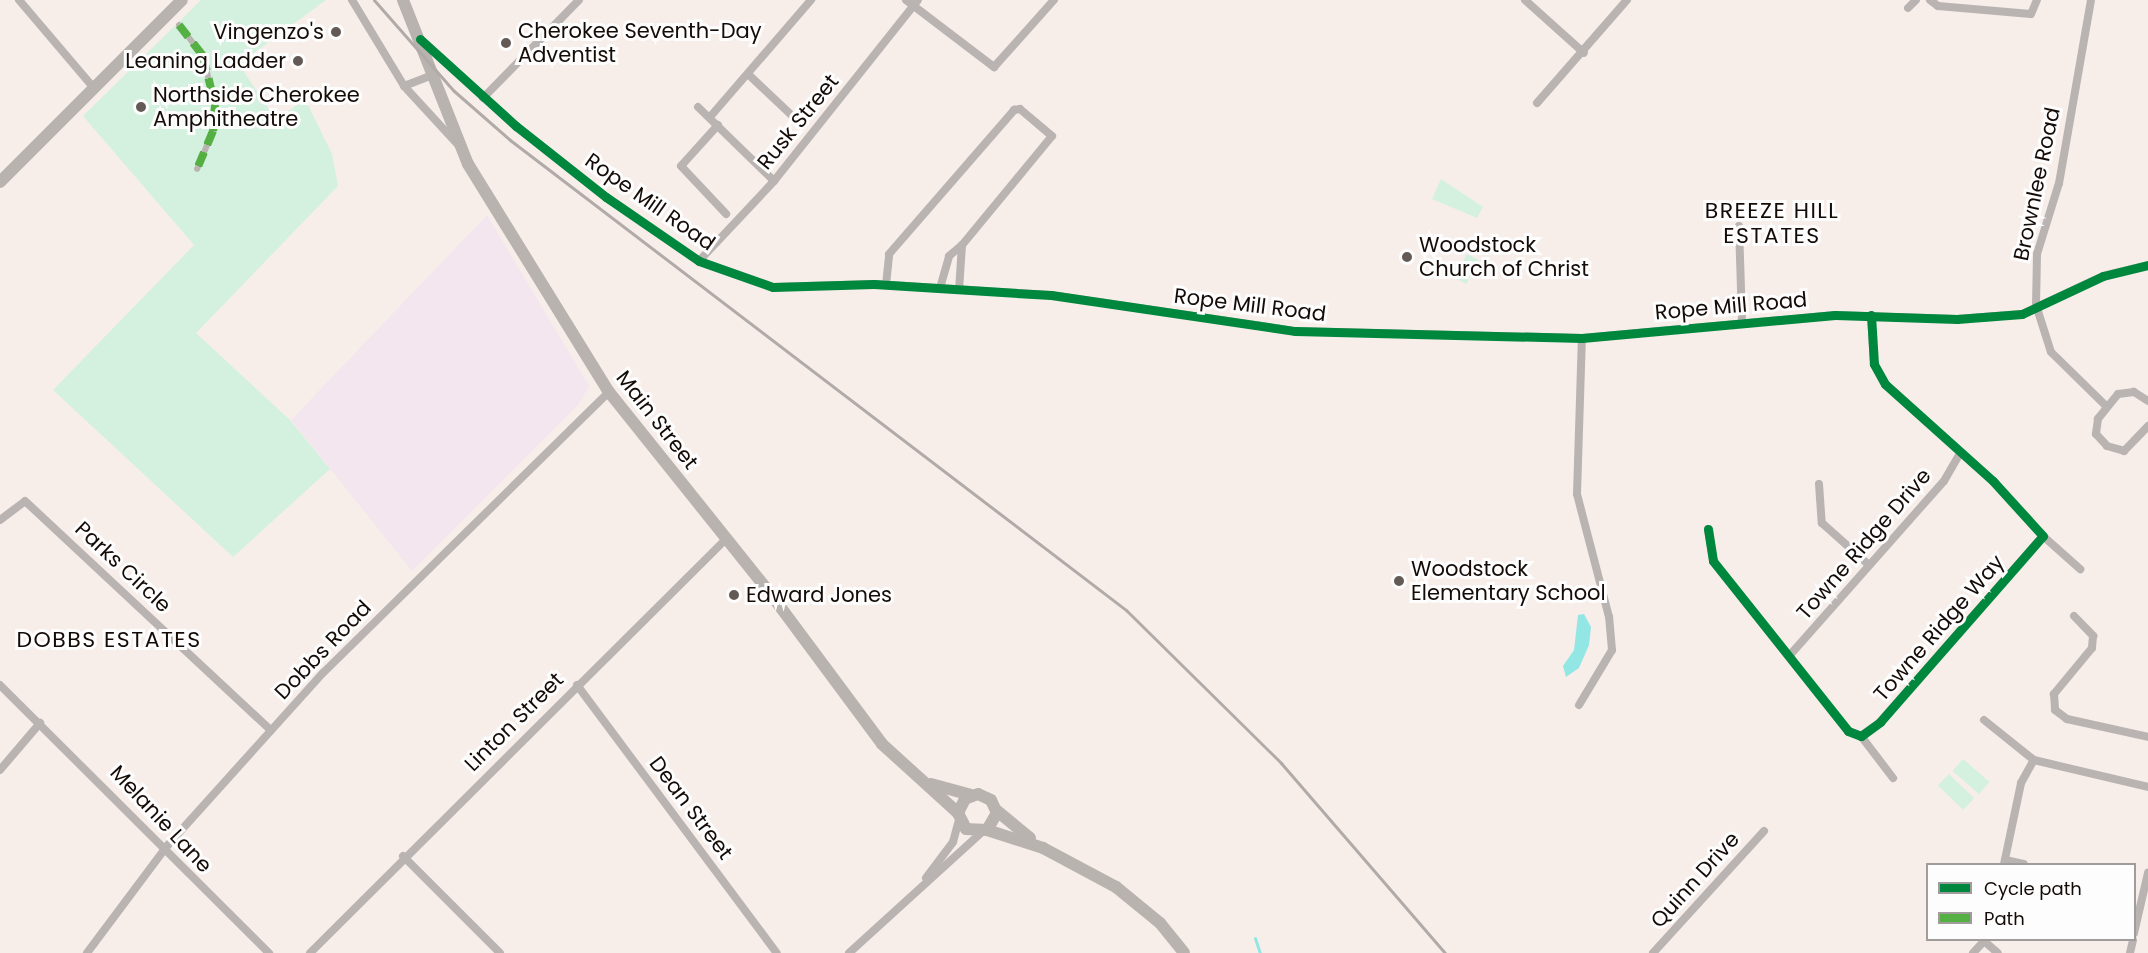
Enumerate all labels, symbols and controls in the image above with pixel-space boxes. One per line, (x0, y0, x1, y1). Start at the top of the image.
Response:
place label: Cherokee Seventh-Day Adventist (518, 18, 762, 68)
place label: Vingenzo's (213, 19, 324, 45)
marker: Vingenzo's (329, 25, 343, 39)
marker: Cherokee Seventh-Day Adventist (499, 36, 513, 50)
place label: Leaning Ladder (125, 48, 286, 74)
marker: Leaning Ladder (291, 54, 305, 68)
street label: Rusk Street (752, 69, 844, 175)
place label: Northside Cherokee Amphitheatre (153, 82, 360, 132)
marker: Northside Cherokee Amphitheatre (134, 100, 148, 114)
street label: Brownlee Road (2008, 105, 2066, 263)
street label: Rope Mill Road (580, 148, 720, 256)
district label: BREEZE HILL ESTATES (1705, 197, 1839, 248)
place label: Woodstock Church of Christ (1419, 232, 1589, 282)
marker: Woodstock Church of Christ (1400, 250, 1414, 264)
street label: Rope Mill Road (1173, 283, 1327, 327)
street label: Rope Mill Road (1654, 287, 1808, 325)
street label: Main Street (611, 366, 703, 474)
street label: Towne Ridge Drive (1792, 463, 1936, 625)
street label: Parks Circle (70, 516, 176, 618)
street label: Towne Ridge Way (1869, 550, 2009, 706)
place label: Woodstock Elementary School (1411, 556, 1606, 606)
marker: Woodstock Elementary School (1392, 574, 1406, 588)
place label: Edward Jones (746, 582, 892, 608)
marker: Edward Jones (727, 588, 741, 602)
street label: Dobbs Road (270, 595, 376, 705)
district label: DOBBS ESTATES (16, 627, 202, 653)
street label: Linton Street (459, 667, 569, 777)
street label: Dean Street (644, 751, 738, 865)
street label: Melanie Lane (105, 760, 217, 878)
street label: Quinn Drive (1645, 827, 1745, 933)
legend (1926, 863, 2136, 941)
text: Cycle path (1984, 876, 2082, 901)
text: Path (1984, 906, 2025, 931)

